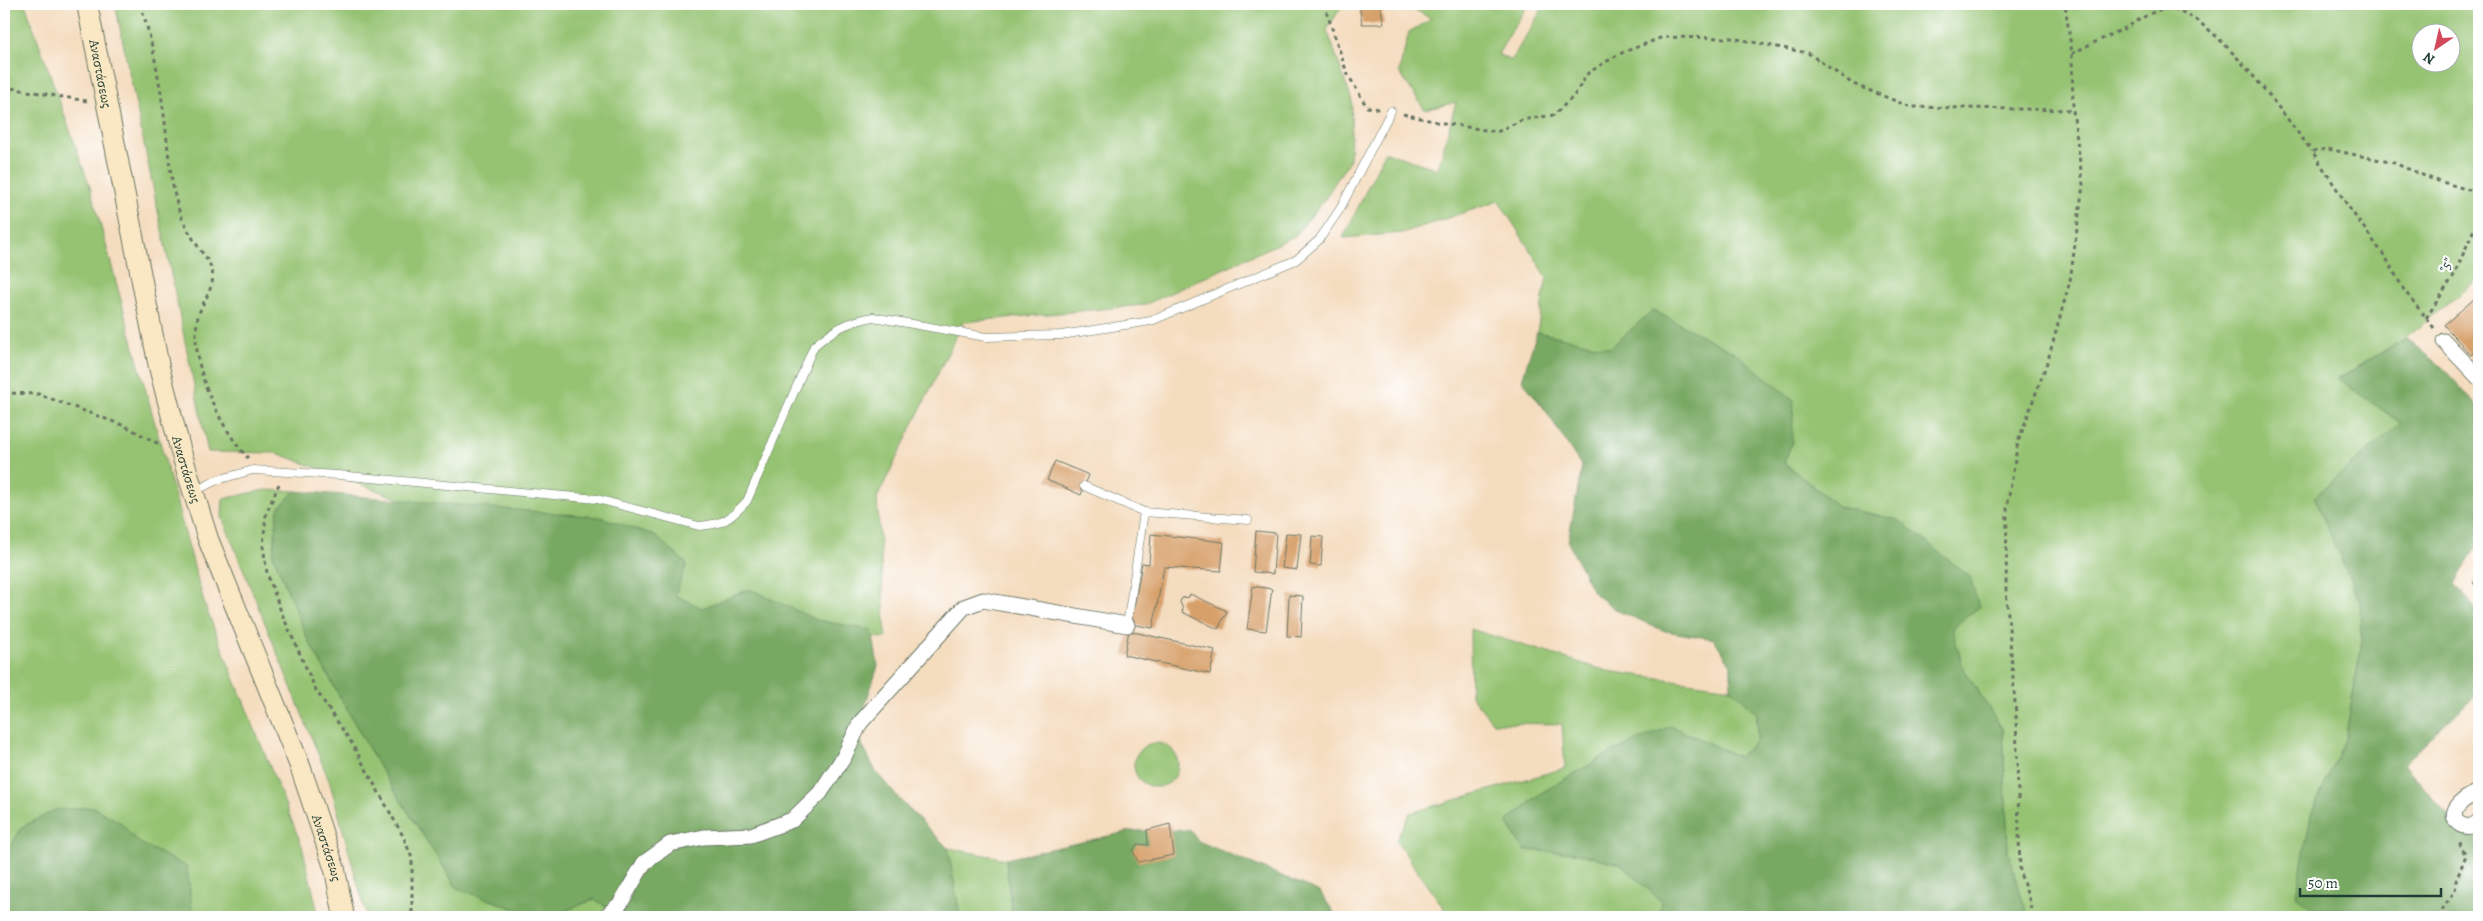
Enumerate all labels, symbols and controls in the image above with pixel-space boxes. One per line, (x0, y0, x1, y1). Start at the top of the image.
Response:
north arrow (2410, 22, 2460, 72)
street label: Αναστάσεως (84, 37, 116, 110)
text: N (2419, 48, 2439, 69)
street label: "5" (2435, 255, 2458, 276)
street label: Αναστάσεως (167, 433, 205, 505)
street label: Αναστάσεως (307, 811, 346, 883)
scale bar (2300, 866, 2442, 898)
text: 50 m (2308, 873, 2338, 893)

